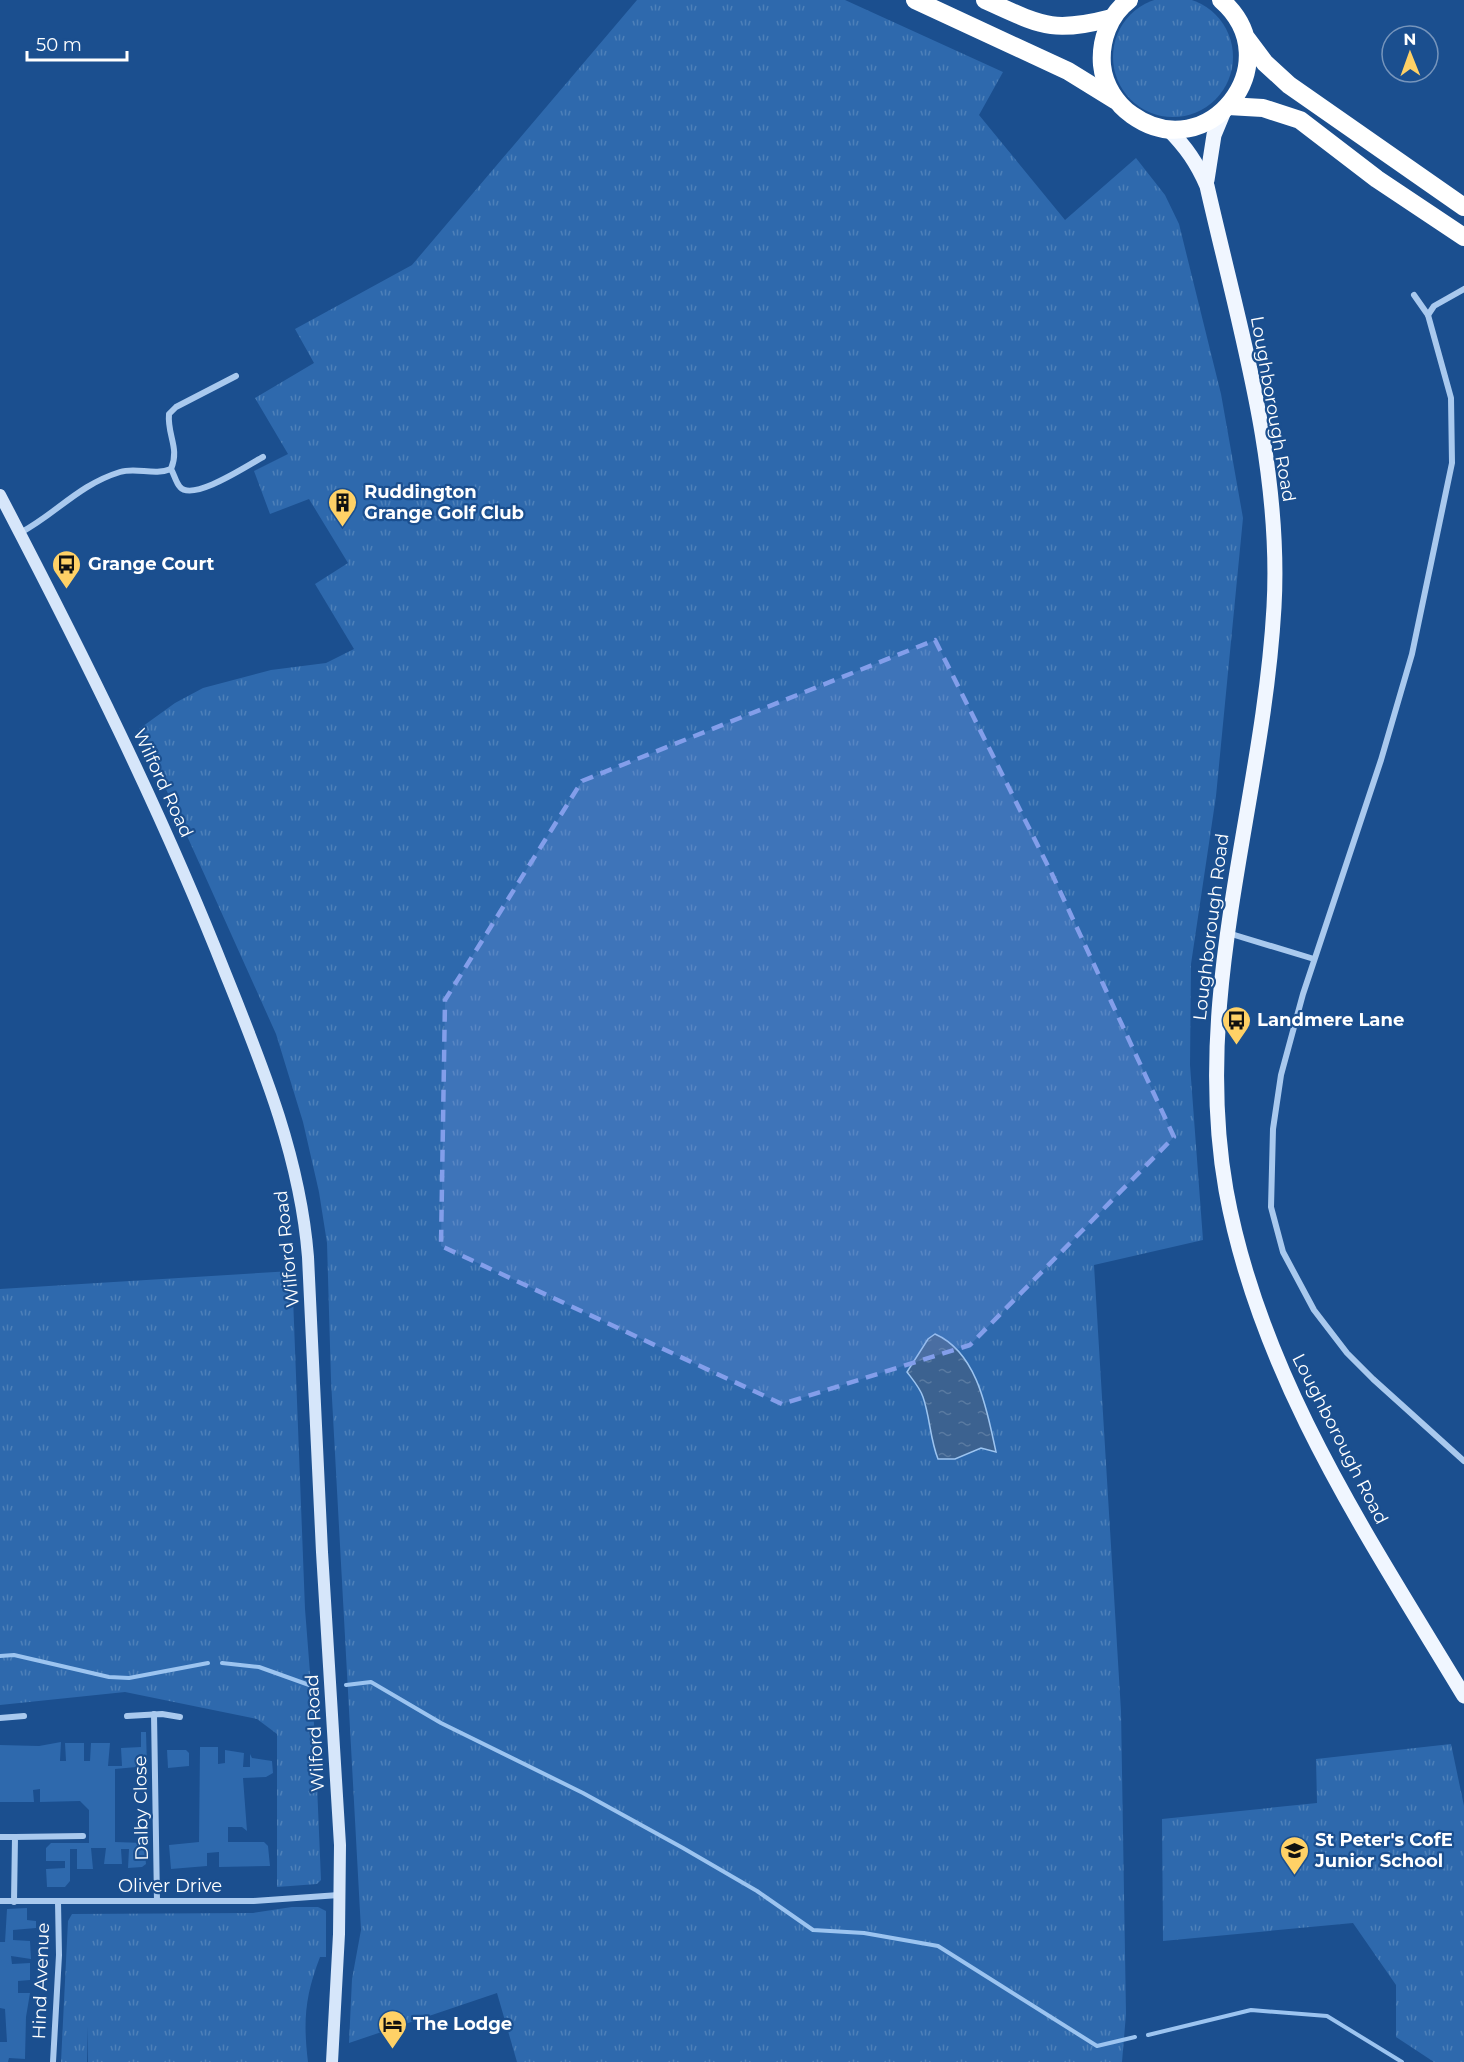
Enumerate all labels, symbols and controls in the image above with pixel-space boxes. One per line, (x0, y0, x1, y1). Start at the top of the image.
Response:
scale bar (27, 24, 128, 62)
north arrow (1380, 24, 1440, 84)
text: N (1403, 30, 1416, 49)
text: 50 m (36, 34, 82, 56)
street label: Loughborough Road (1246, 314, 1300, 504)
place label: Ruddington Grange Golf Club (364, 481, 524, 524)
building icon: Ruddington Grange Golf Club (327, 486, 359, 528)
bus stop icon: Grange Court (51, 548, 83, 590)
place label: Grange Court (88, 553, 214, 575)
street label: Wilford Road (128, 725, 198, 841)
street label: Loughborough Road (1189, 832, 1233, 1022)
bus stop icon: Landmere Lane (1220, 1004, 1252, 1046)
place label: Landmere Lane (1257, 1009, 1404, 1031)
street label: Wilford Road (270, 1189, 304, 1309)
street label: Loughborough Road (1287, 1350, 1393, 1528)
street label: Wilford Road (301, 1674, 329, 1792)
street label: Dalby Close (129, 1755, 153, 1861)
place label: St Peter's CofE Junior School (1314, 1829, 1453, 1872)
school or university icon: St Peter's CofE Junior School (1278, 1834, 1310, 1876)
street label: Oliver Drive (118, 1875, 222, 1897)
street label: Hind Avenue (28, 1922, 54, 2040)
hotel icon: The Lodge (376, 2008, 408, 2050)
place label: The Lodge (413, 2013, 512, 2035)

